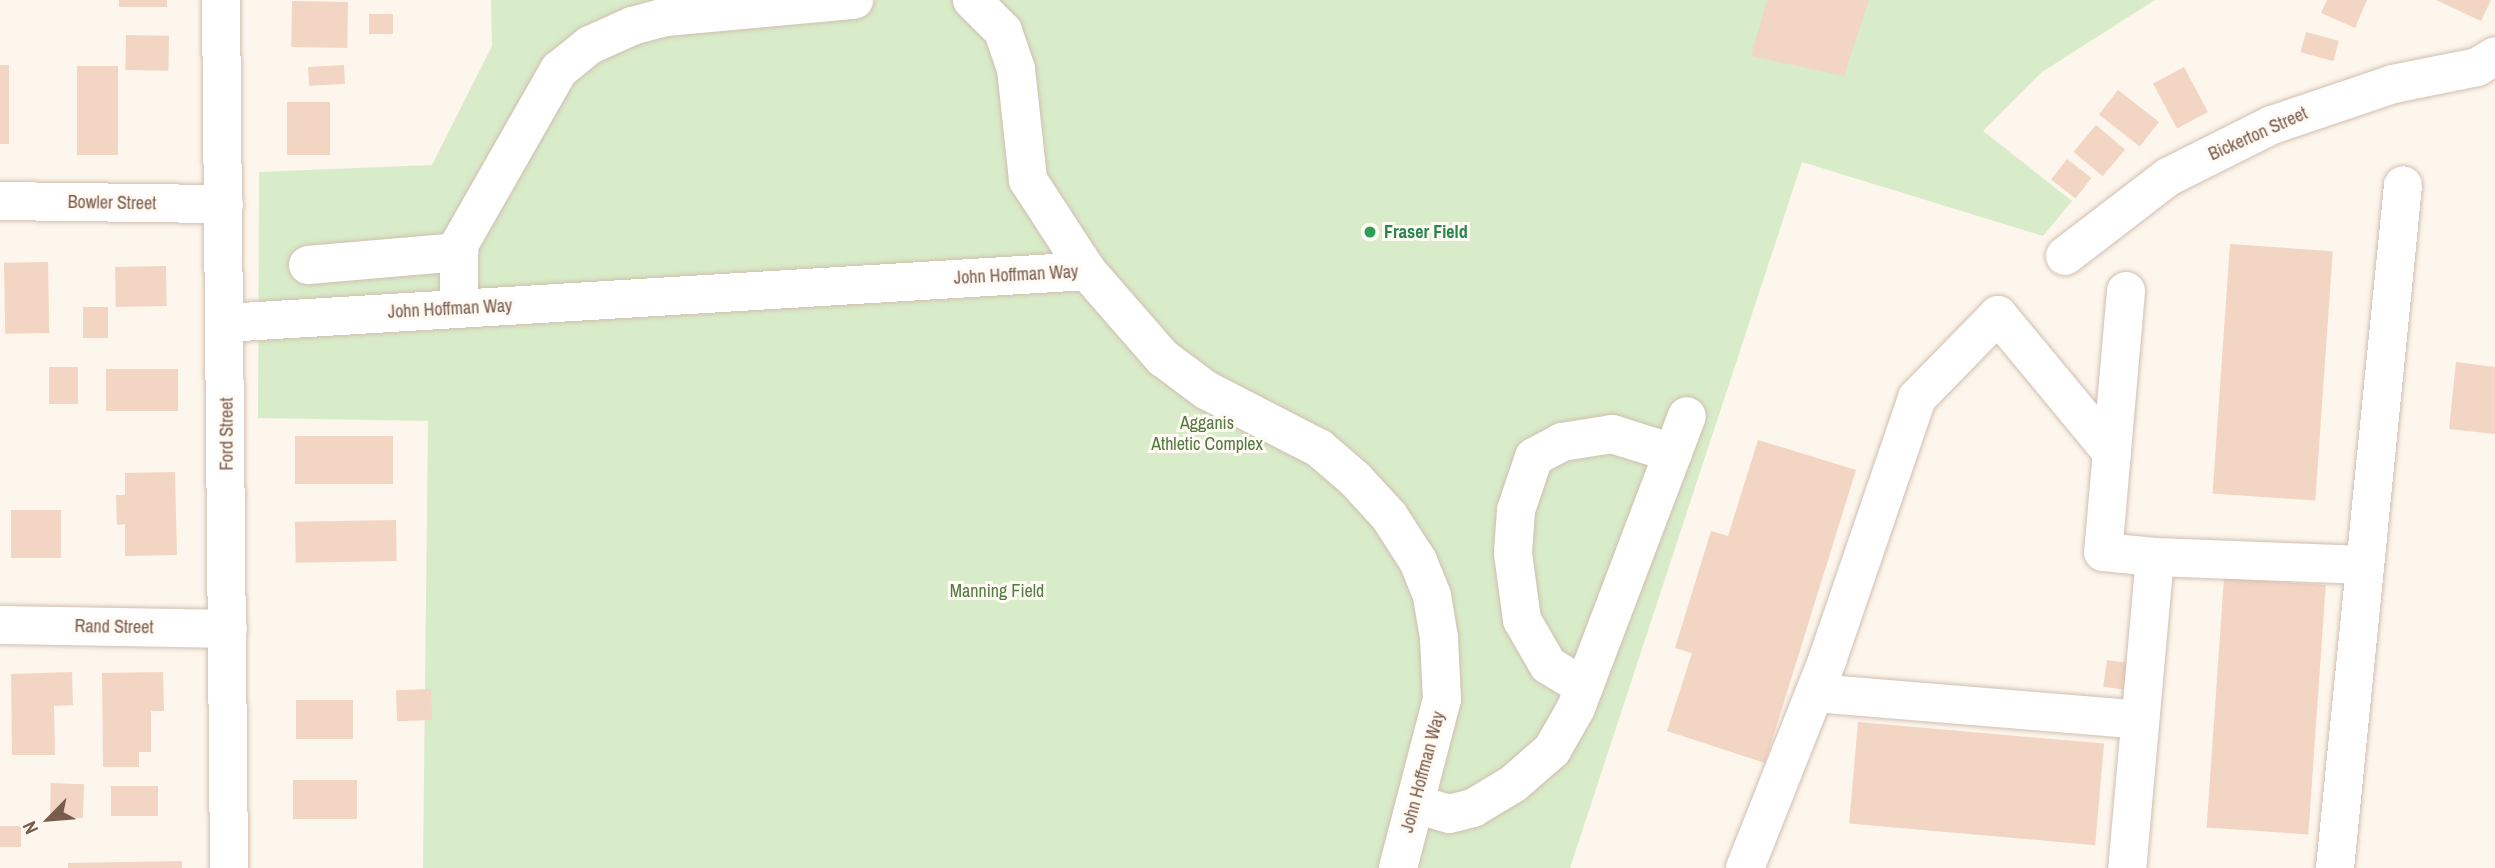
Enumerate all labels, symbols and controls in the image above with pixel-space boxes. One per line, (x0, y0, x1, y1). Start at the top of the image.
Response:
street label: Bickerton Street (2205, 103, 2311, 165)
street label: Bowler Street (68, 191, 156, 215)
place label: Fraser Field (1384, 221, 1468, 243)
marker: Fraser Field (1362, 224, 1378, 240)
street label: John Hoffman Way (953, 261, 1079, 289)
street label: John Hoffman Way (387, 295, 513, 323)
street label: Ford Street (216, 397, 238, 471)
park label: Agganis Athletic Complex (1151, 413, 1263, 456)
park label: Manning Field (950, 580, 1044, 602)
street label: Rand Street (74, 616, 154, 638)
street label: John Hoffman Way (1396, 709, 1450, 835)
north arrow (14, 784, 84, 854)
text: N (16, 817, 44, 838)

